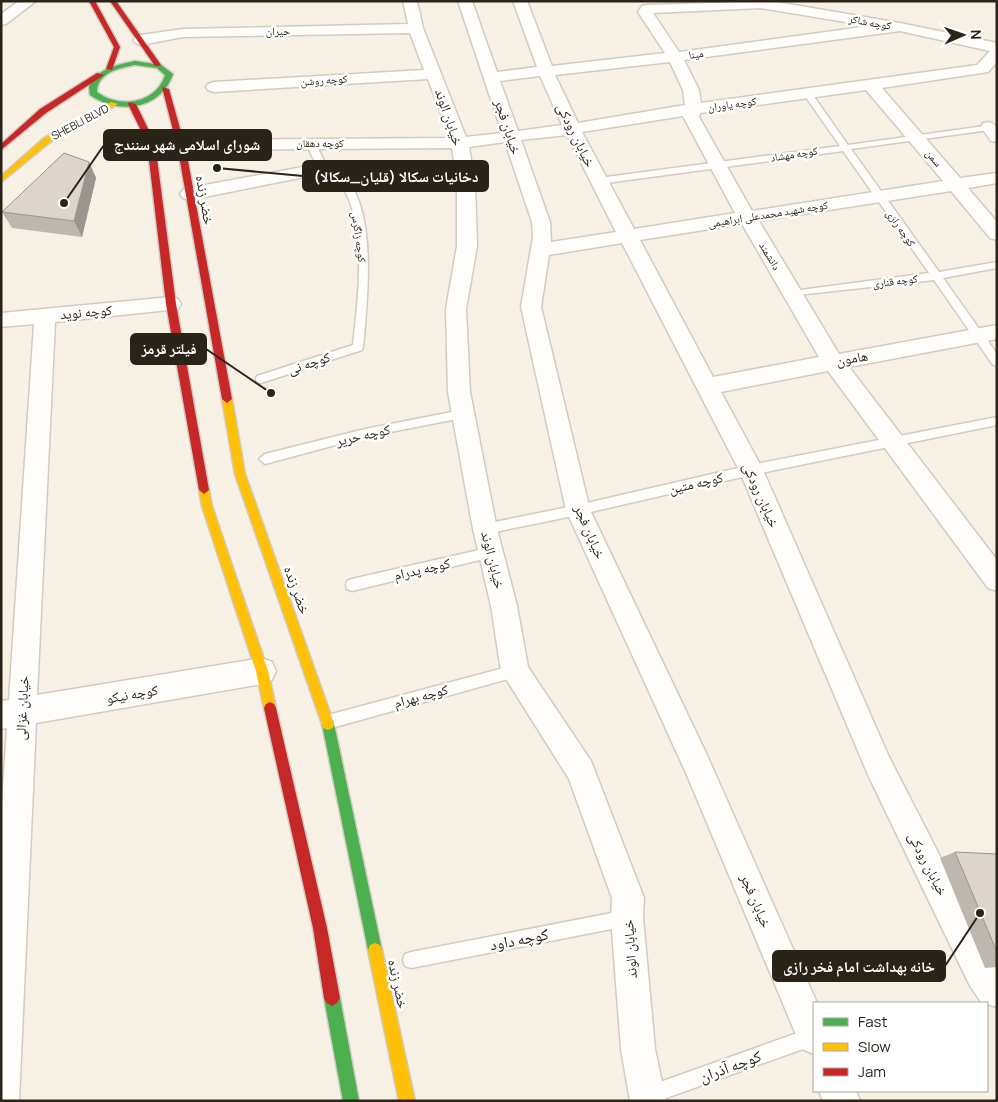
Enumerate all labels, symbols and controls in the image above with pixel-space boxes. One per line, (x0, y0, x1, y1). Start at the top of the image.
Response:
street label: کوچه شاکر (847, 10, 893, 33)
north arrow (938, 10, 988, 60)
street label: حیران (266, 23, 290, 38)
text: N (967, 29, 986, 40)
street label: مینا (687, 45, 704, 62)
street label: کوچه روشن (300, 70, 348, 89)
street label: خیابان الوند (431, 86, 468, 148)
street label: کوچه یاوران (707, 93, 758, 114)
street label: خیابان فجر (490, 96, 526, 157)
street label: SHEBLI BLVD (48, 100, 111, 143)
street label: خیابان رودکی (553, 100, 600, 170)
callout: شورای اسلامی شهر سنندج (104, 130, 271, 160)
text: شورای اسلامی شهر سنندج (114, 134, 260, 155)
street label: کوچه دهقان (296, 135, 344, 150)
street label: کوچه مهشاد (769, 142, 819, 165)
street label: سمن (923, 146, 946, 169)
callout: دخانیات سکالا (قلیان_سکالا) (303, 161, 488, 191)
text: دخانیات سکالا (قلیان_سکالا) (314, 166, 478, 187)
street label: خضر زنده (192, 174, 219, 226)
street label: کوچه شهید محمدعلی ابراهیمی (707, 197, 829, 230)
street label: کوچه رازی (883, 206, 920, 249)
street label: کوچه زاگرس (349, 211, 371, 264)
street label: دانشمند (756, 239, 785, 273)
street label: کوچه قناری (871, 270, 919, 291)
street label: کوچه نوید (59, 300, 113, 323)
callout: فیلتر قرمز (131, 334, 206, 364)
text: فیلتر قرمز (140, 338, 197, 359)
street label: هامون (835, 345, 869, 370)
street label: کوچه نی (285, 347, 333, 378)
street label: کوچه حریر (333, 419, 392, 450)
street label: خیابان رودکی (739, 459, 784, 530)
street label: کوچه متین (667, 467, 725, 498)
street label: خیابان فجر (570, 501, 610, 562)
street label: خیابان الوند (477, 529, 510, 591)
street label: کوچه پدرام (392, 553, 452, 585)
street label: خضر زنده (280, 563, 315, 617)
street label: خیابان غزالی (10, 675, 33, 741)
street label: کوچه بهرام (392, 679, 451, 713)
street label: کوچه نیکو (105, 680, 159, 707)
street label: خیابان رودکی (904, 829, 953, 899)
street label: خیابان فجر (736, 870, 776, 931)
street label: خیابان الوند (618, 919, 641, 979)
street label: کوچه داود (488, 922, 551, 955)
callout: خانه بهداشت امام فخر رازی (773, 951, 945, 981)
text: خانه بهداشت امام فخر رازی (783, 956, 935, 977)
street label: خضر زنده (384, 958, 413, 1010)
legend (813, 1002, 988, 1092)
text: Fast (858, 1011, 887, 1032)
text: Slow (858, 1036, 891, 1057)
street label: کوچه آذران (696, 1045, 764, 1087)
text: Jam (858, 1061, 886, 1082)

